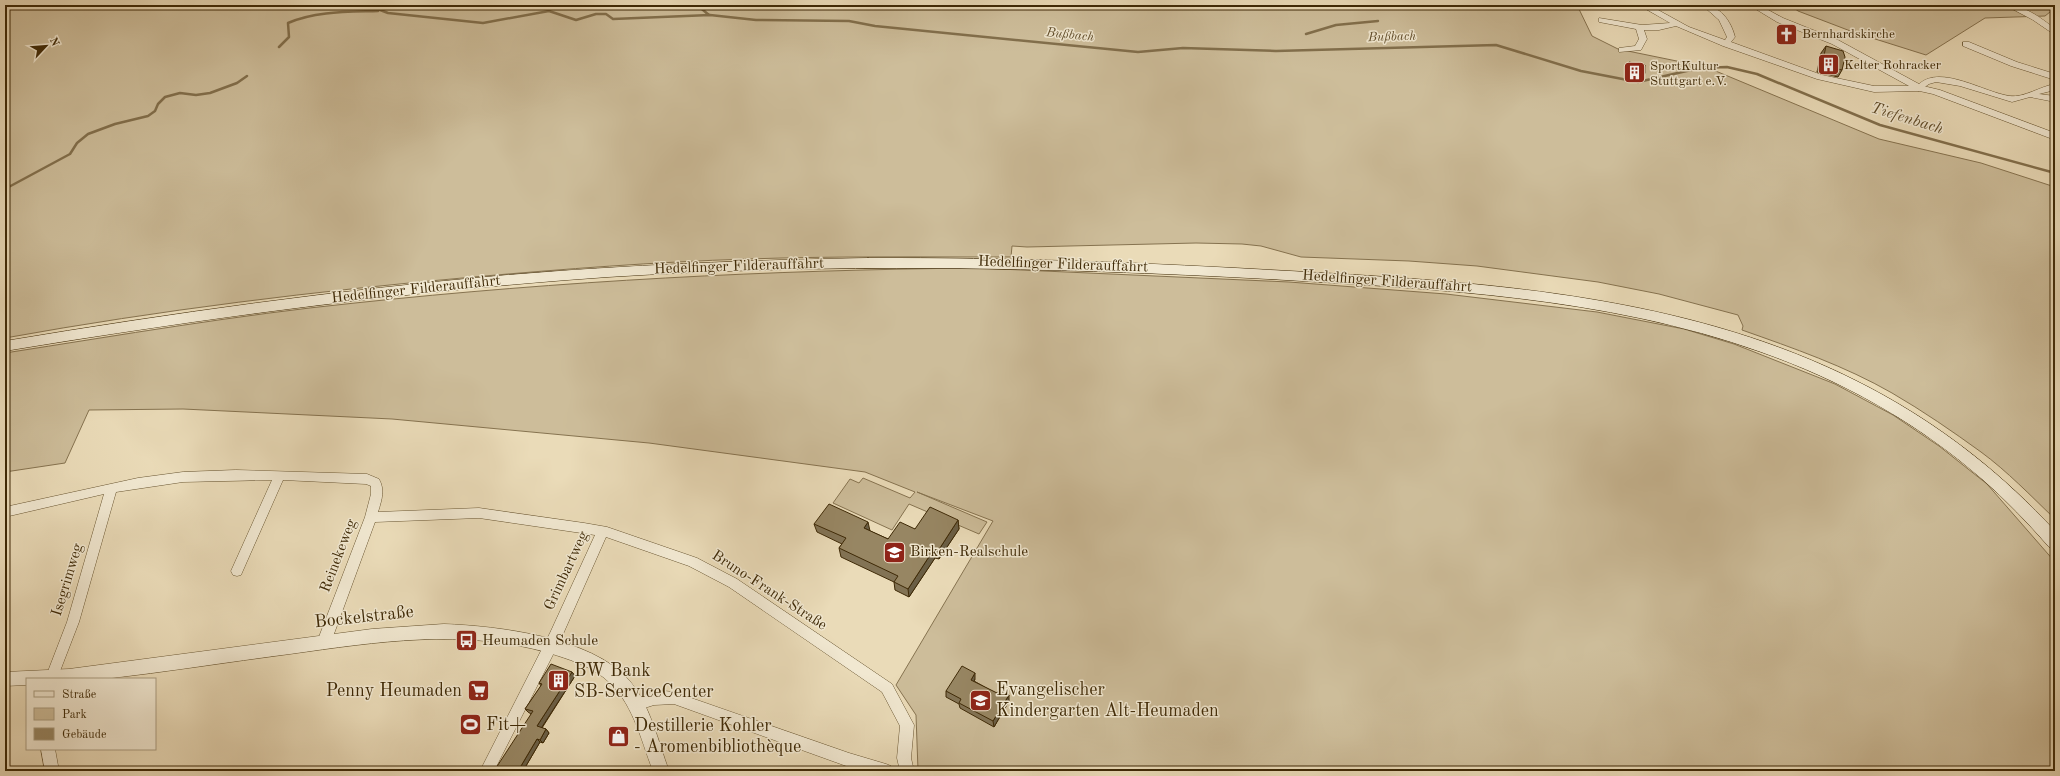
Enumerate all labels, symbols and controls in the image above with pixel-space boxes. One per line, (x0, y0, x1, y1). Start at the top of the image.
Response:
church icon: Bernhardskirche (1774, 21, 1800, 47)
north arrow (26, 26, 66, 66)
water label: Bußbach (1044, 26, 1095, 44)
place label: Bernhardskirche (1802, 28, 1895, 41)
water label: Bußbach (1367, 30, 1417, 44)
text: N (47, 36, 61, 49)
building icon: Kelter Rohracker (1816, 52, 1842, 78)
place label: Kelter Rohracker (1844, 59, 1942, 72)
building icon: SportKultur Stuttgart e.V. (1622, 60, 1648, 86)
place label: SportKultur Stuttgart e.V. (1650, 60, 1727, 88)
water label: Tiefenbach (1869, 100, 1945, 138)
street label: Hedelfinger Filderauffahrt (978, 255, 1148, 275)
street label: Hedelfinger Filderauffahrt (654, 257, 824, 277)
street label: Hedelfinger Filderauffahrt (1302, 269, 1472, 295)
street label: Hedelfinger Filderauffahrt (331, 274, 501, 306)
street label: Reinekeweg (318, 517, 360, 595)
street label: Grimbartweg (542, 529, 592, 613)
school or university icon: Birken-Realschule (881, 539, 907, 565)
street label: Isegrimweg (50, 542, 86, 618)
place label: Birken-Realschule (910, 545, 1028, 560)
street label: Bruno-Frank-Straße (709, 548, 829, 634)
street label: Bockelstraße (313, 603, 415, 631)
bus stop icon: Heumaden Schule (454, 628, 480, 654)
place label: Heumaden Schule (482, 634, 598, 649)
place label: BW Bank SB-ServiceCenter (574, 662, 714, 701)
building icon: BW Bank SB-ServiceCenter (545, 668, 571, 694)
legend (26, 678, 156, 750)
supermarket icon: Penny Heumaden (465, 678, 491, 704)
place label: Evangelischer Kindergarten Alt-Heumaden (996, 681, 1219, 720)
place label: Penny Heumaden (326, 682, 462, 700)
school or university icon: Evangelischer Kindergarten Alt-Heumaden (967, 687, 993, 713)
text: Straße (62, 689, 97, 701)
text: Park (62, 709, 87, 721)
sports icon: Fit+ (458, 712, 484, 738)
place label: Fit+ (486, 716, 526, 734)
place label: Destillerie Kohler - Aromenbibliothèque (634, 717, 801, 756)
shop icon: Destillerie Kohler - Aromenbibliothèque (605, 723, 631, 749)
text: Gebäude (62, 729, 107, 741)

